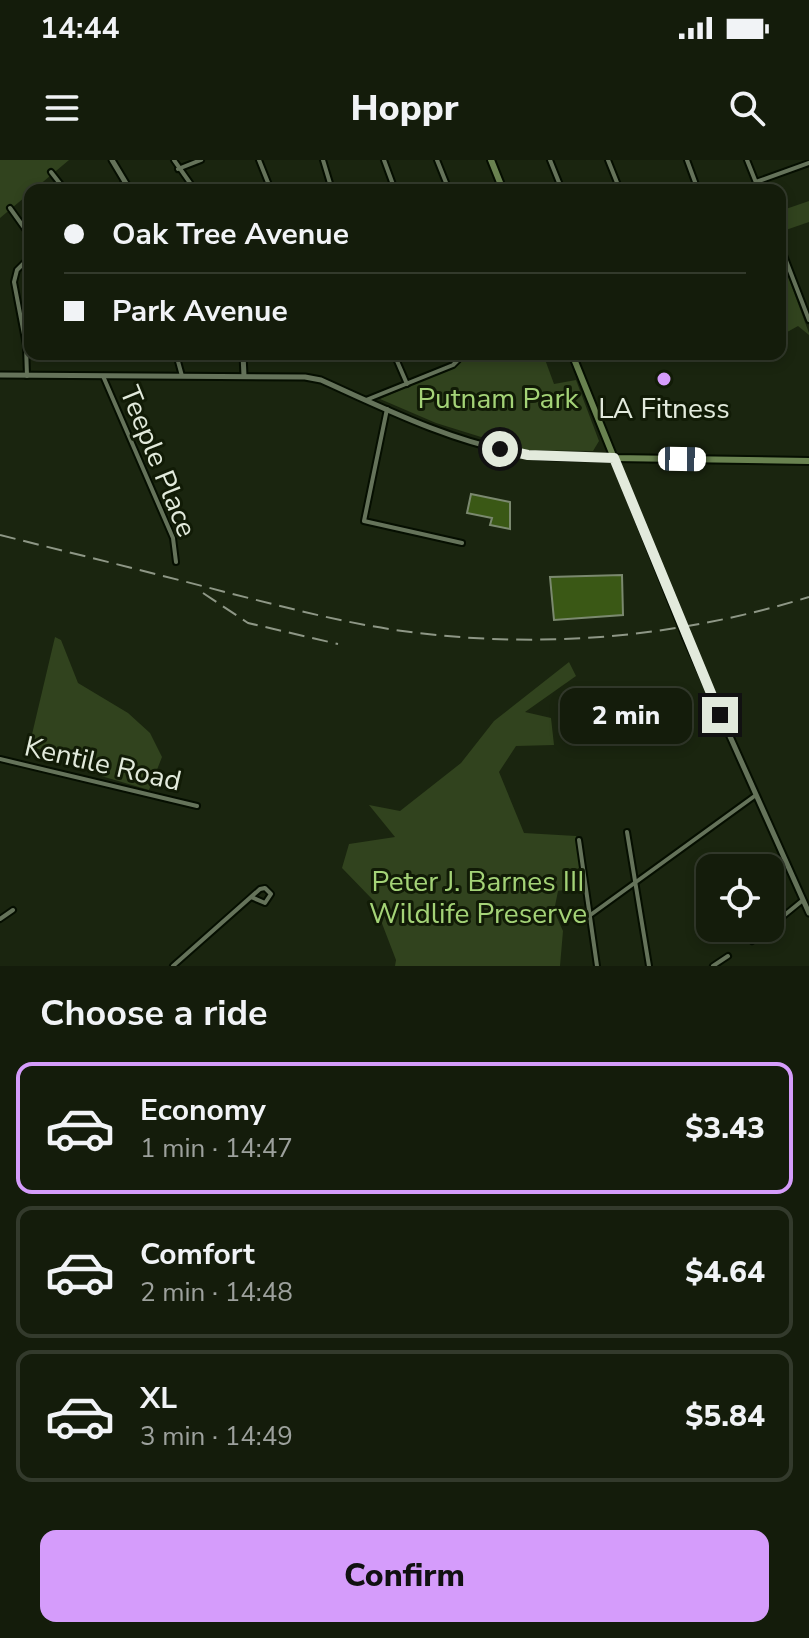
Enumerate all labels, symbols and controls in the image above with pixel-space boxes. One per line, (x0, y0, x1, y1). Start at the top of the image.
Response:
text: 14:44 (40, 8, 119, 49)
text: Hoppr (350, 84, 459, 133)
icon: menu (40, 86, 84, 130)
icon: search (725, 86, 769, 130)
text: Oak Tree Avenue (112, 214, 349, 255)
text: Park Avenue (112, 291, 288, 332)
marker: LA Fitness (655, 370, 673, 388)
street label: Teeple Place (111, 380, 206, 542)
park label: Putnam Park (418, 380, 579, 418)
place label: LA Fitness (598, 390, 730, 428)
route start (482, 431, 518, 467)
car (658, 447, 706, 471)
callout: 2 min (560, 687, 692, 743)
route end (702, 697, 738, 733)
text: 2 min (592, 698, 660, 733)
street label: Kentile Road (21, 728, 185, 800)
map controls (696, 854, 784, 942)
button: locate (696, 854, 784, 942)
park label: Peter J. Barnes III Wildlife Preserve (369, 863, 587, 933)
text: Choose a ride (40, 989, 268, 1038)
text: Economy (140, 1090, 266, 1131)
icon: car (44, 1092, 116, 1164)
text: $3.43 (685, 1108, 765, 1149)
text: 1 min · 14:47 (140, 1131, 293, 1166)
text: Comfort (140, 1234, 255, 1275)
icon: car (44, 1236, 116, 1308)
text: $4.64 (685, 1252, 765, 1293)
text: 2 min · 14:48 (140, 1275, 293, 1310)
text: XL (140, 1378, 177, 1419)
icon: car (44, 1380, 116, 1452)
text: $5.84 (685, 1396, 765, 1437)
text: 3 min · 14:49 (140, 1419, 293, 1454)
button: Confirm (40, 1530, 769, 1622)

